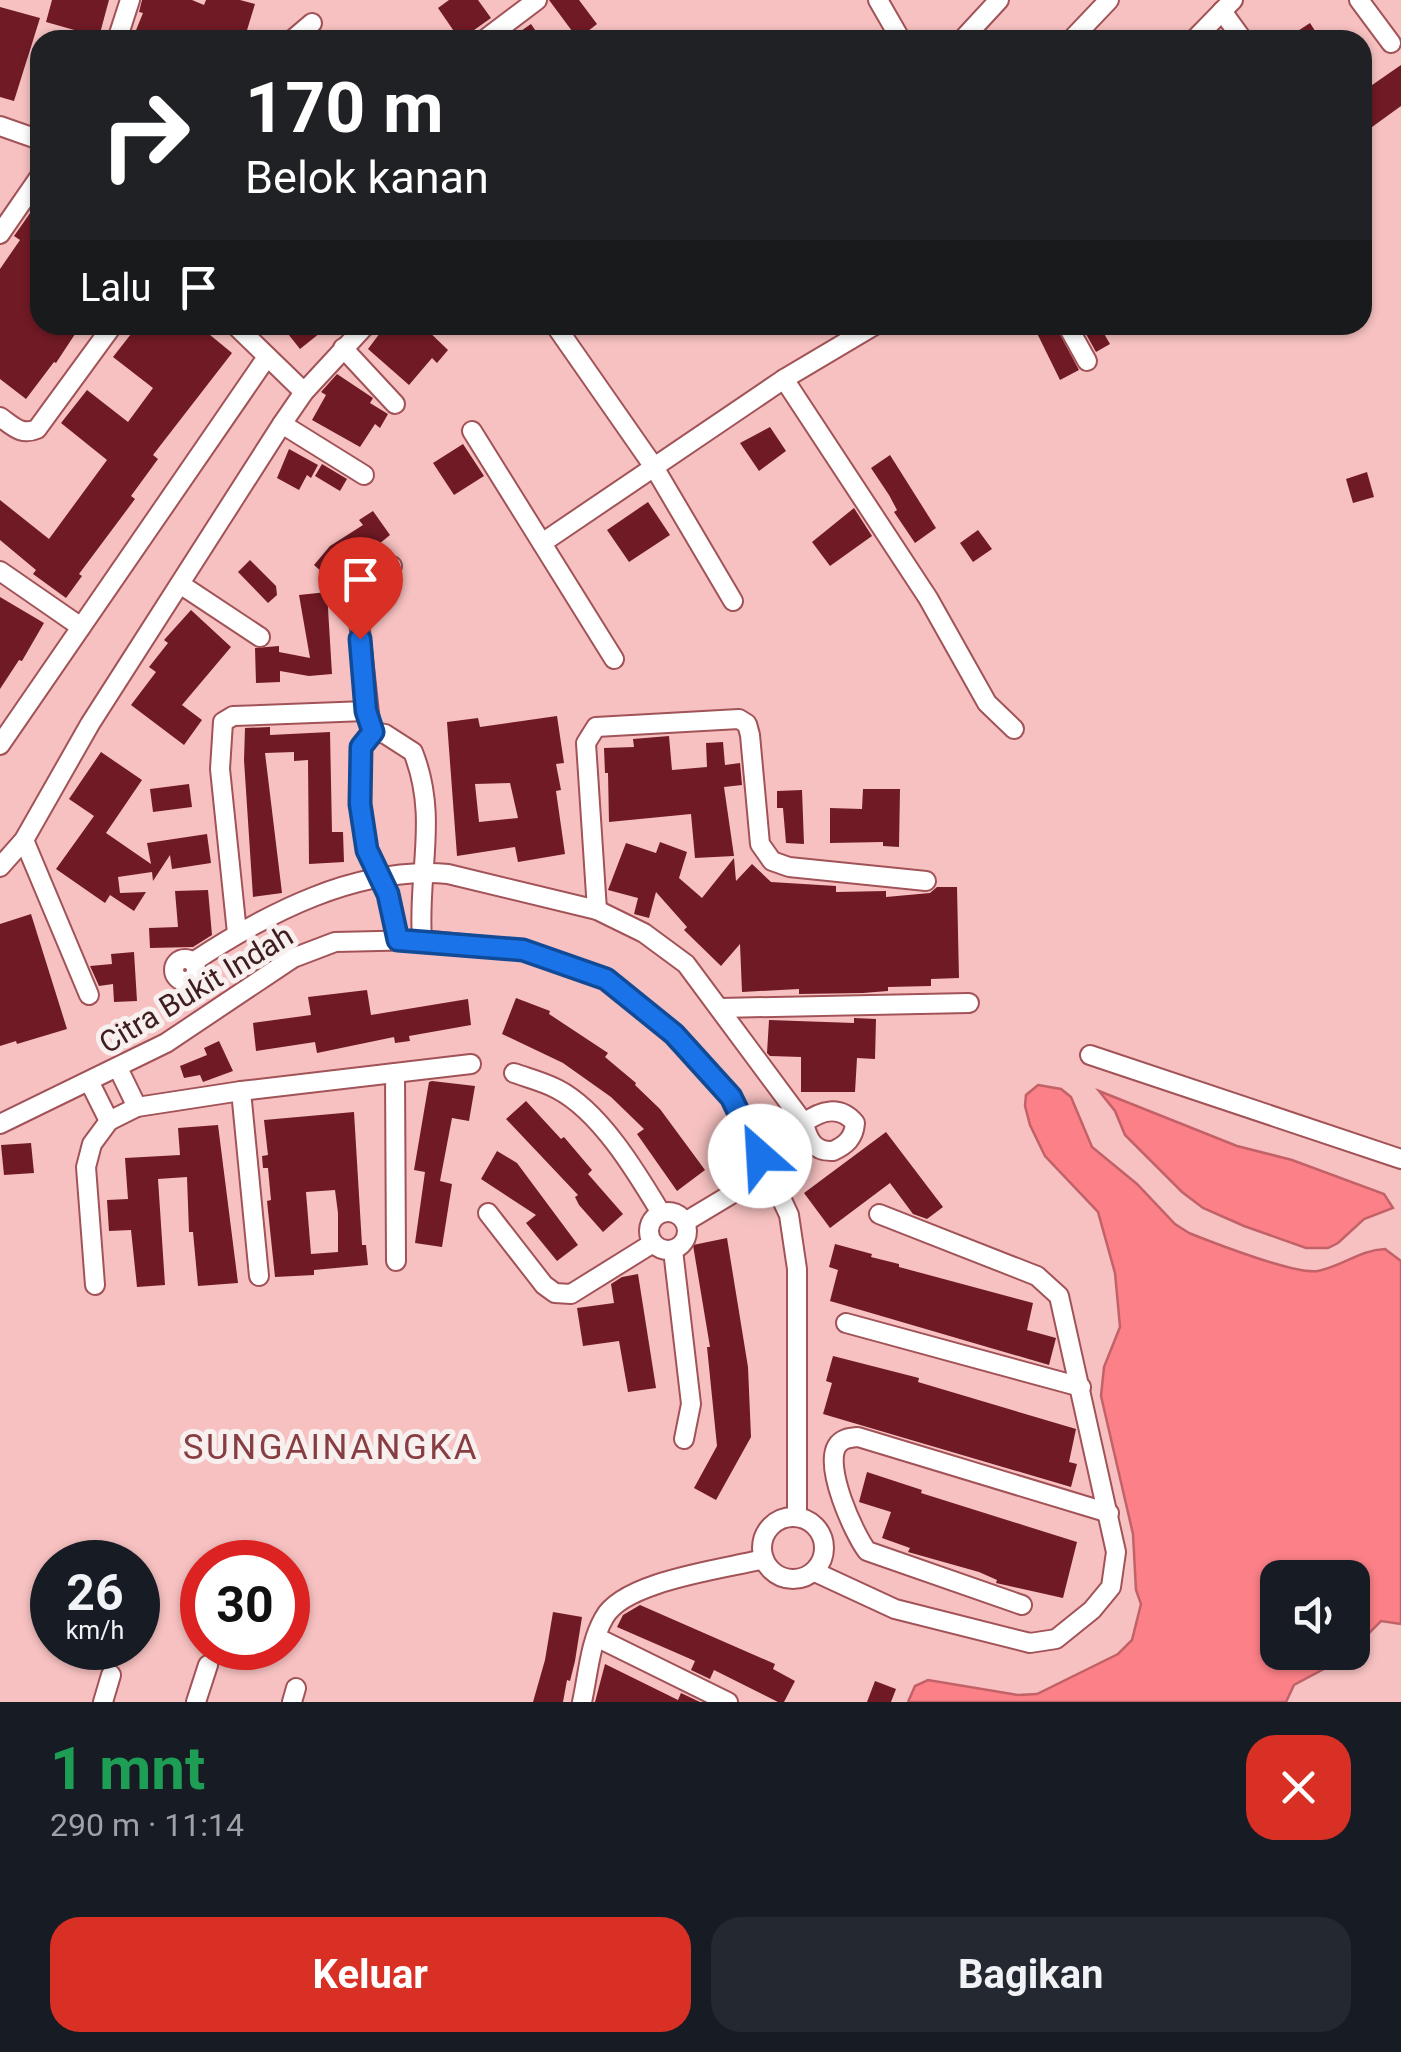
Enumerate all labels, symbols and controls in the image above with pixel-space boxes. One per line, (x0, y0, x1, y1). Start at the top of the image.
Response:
text: 170 m (245, 67, 444, 149)
icon: right (80, 70, 210, 200)
text: Belok kanan (245, 151, 489, 204)
icon: arrive (171, 260, 226, 315)
text: Lalu (80, 266, 151, 310)
pin (318, 537, 403, 640)
icon: arrive (333, 552, 388, 607)
street label: Citra Bukit Indah (93, 917, 299, 1061)
position arrow (708, 1104, 812, 1208)
district label: SUNGAINANGKA (183, 1427, 479, 1468)
speed limit sign: 30 (180, 1540, 310, 1670)
map controls (1260, 1560, 1370, 1670)
button: sound (1260, 1560, 1370, 1670)
text: 26 (66, 1564, 124, 1622)
text: km/h (66, 1616, 124, 1645)
text: 1 mnt (50, 1733, 205, 1804)
button: close (1246, 1735, 1351, 1840)
text: 290 m · 11:14 (50, 1806, 244, 1844)
button: Keluar (50, 1917, 691, 2032)
button: Bagikan (711, 1917, 1351, 2032)

